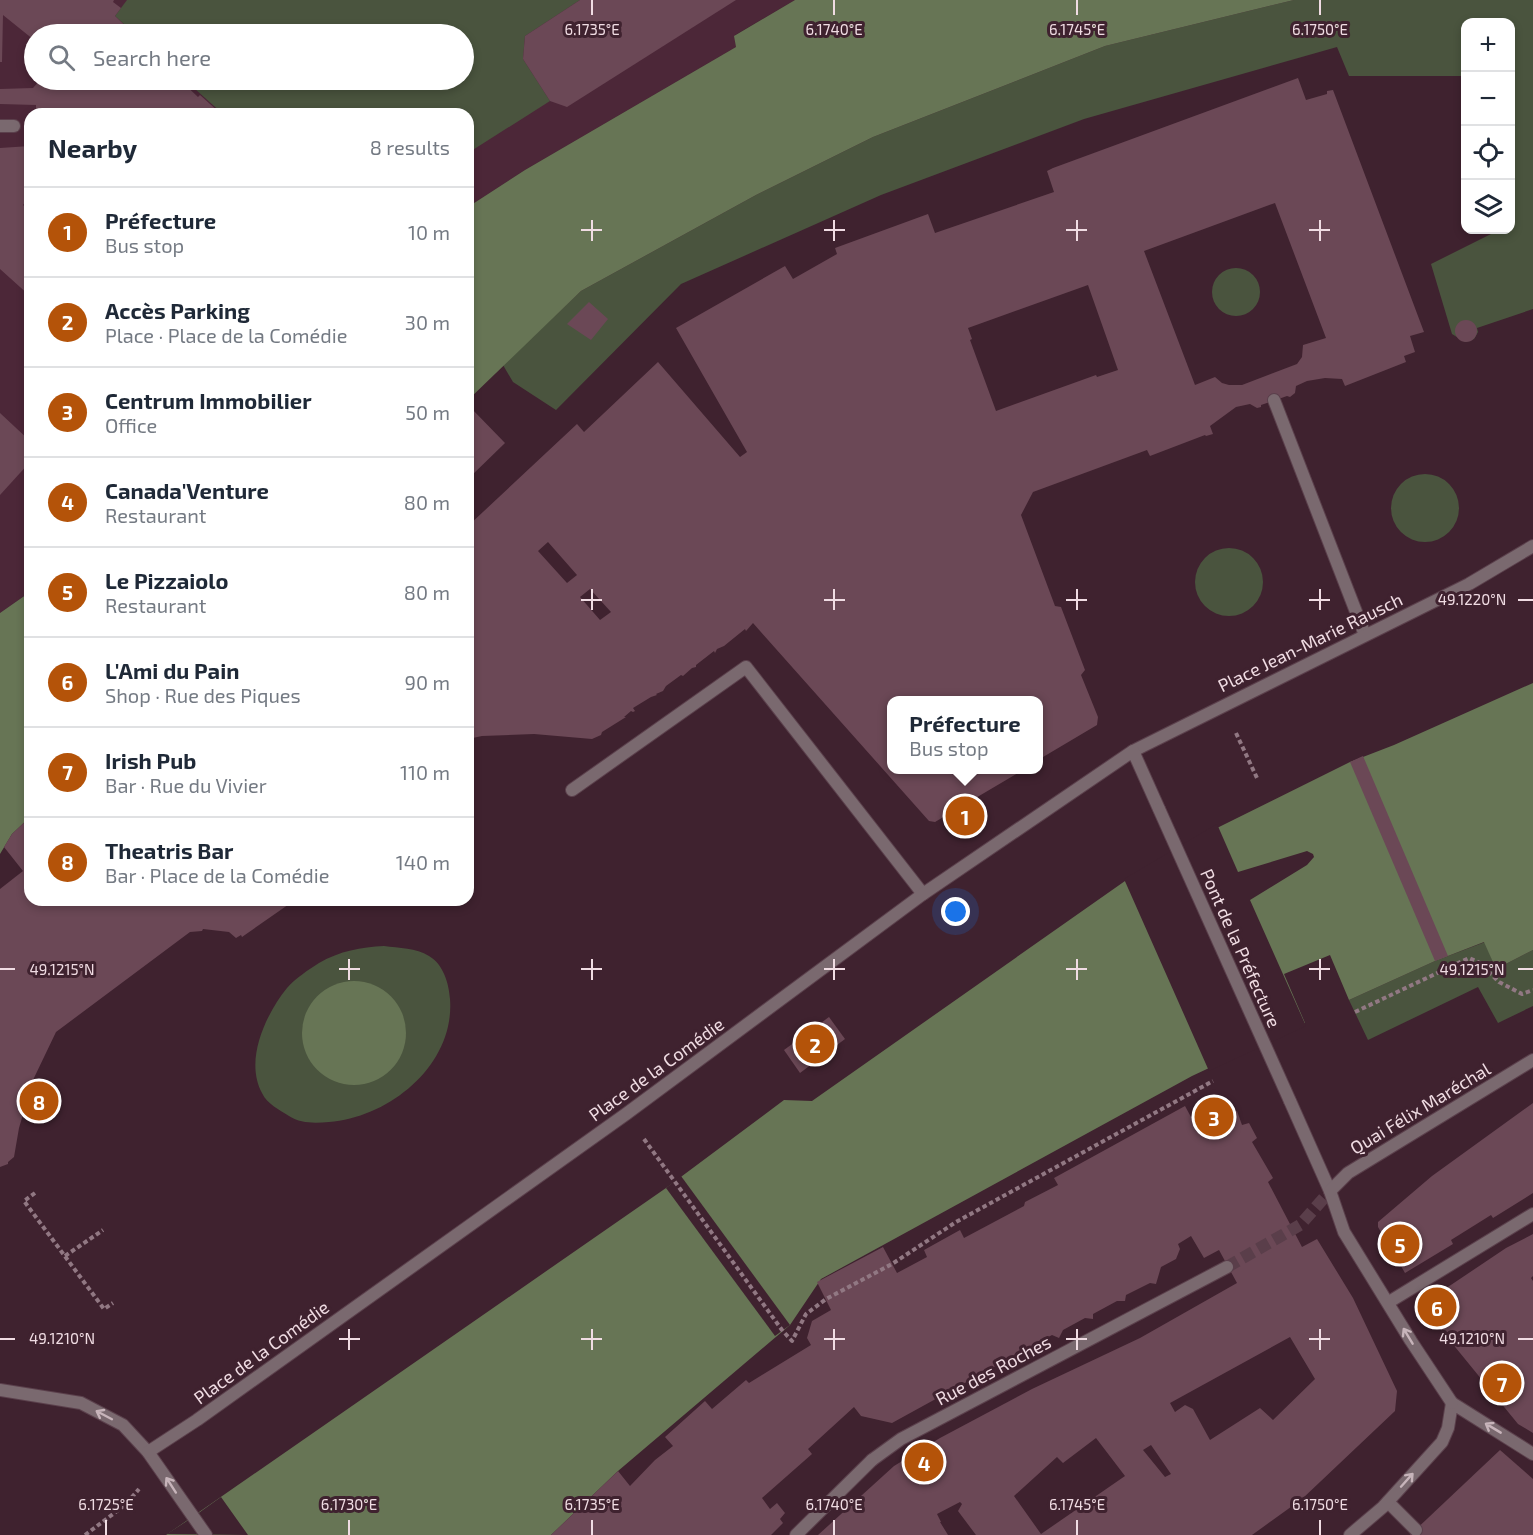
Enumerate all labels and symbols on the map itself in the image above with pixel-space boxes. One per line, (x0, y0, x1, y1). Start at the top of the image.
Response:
text: 6.1735°E (564, 20, 620, 38)
text: 6.1740°E (805, 20, 863, 38)
text: 6.1745°E (1049, 20, 1105, 38)
text: 6.1750°E (1292, 20, 1348, 38)
street label: Place Jean-Marie Rausch (1214, 588, 1406, 696)
text: 49.1220°N (1438, 590, 1506, 608)
pin: 1 (946, 794, 984, 838)
street label: Pont de la Préfecture (1196, 865, 1286, 1031)
your location (941, 897, 970, 926)
text: 49.1215°N (29, 960, 95, 978)
text: 49.1215°N (1439, 960, 1505, 978)
street label: Place de la Comédie (584, 1013, 728, 1125)
pin: 2 (796, 1022, 834, 1066)
street label: Quai Félix Maréchal (1346, 1057, 1495, 1159)
pin: 8 (20, 1078, 58, 1124)
pin: 3 (1194, 1094, 1234, 1140)
pin: 5 (1380, 1222, 1420, 1266)
pin: 6 (1418, 1284, 1456, 1330)
street label: Place de la Comédie (189, 1296, 333, 1408)
one-way arrow (1402, 1328, 1414, 1345)
text: 49.1210°N (29, 1329, 95, 1347)
text: 49.1210°N (1439, 1329, 1505, 1347)
street label: Rue des Roches (932, 1330, 1054, 1410)
pin: 7 (1482, 1360, 1522, 1406)
one-way arrow (96, 1409, 113, 1421)
one-way arrow (1485, 1421, 1502, 1433)
pin: 4 (904, 1440, 944, 1484)
one-way arrow (1400, 1473, 1414, 1488)
one-way arrow (165, 1477, 177, 1493)
text: 6.1725°E (78, 1495, 134, 1513)
text: 6.1730°E (321, 1495, 377, 1513)
text: 6.1735°E (564, 1495, 620, 1513)
text: 6.1740°E (805, 1495, 863, 1513)
text: 6.1745°E (1049, 1495, 1105, 1513)
text: 6.1750°E (1292, 1495, 1348, 1513)

